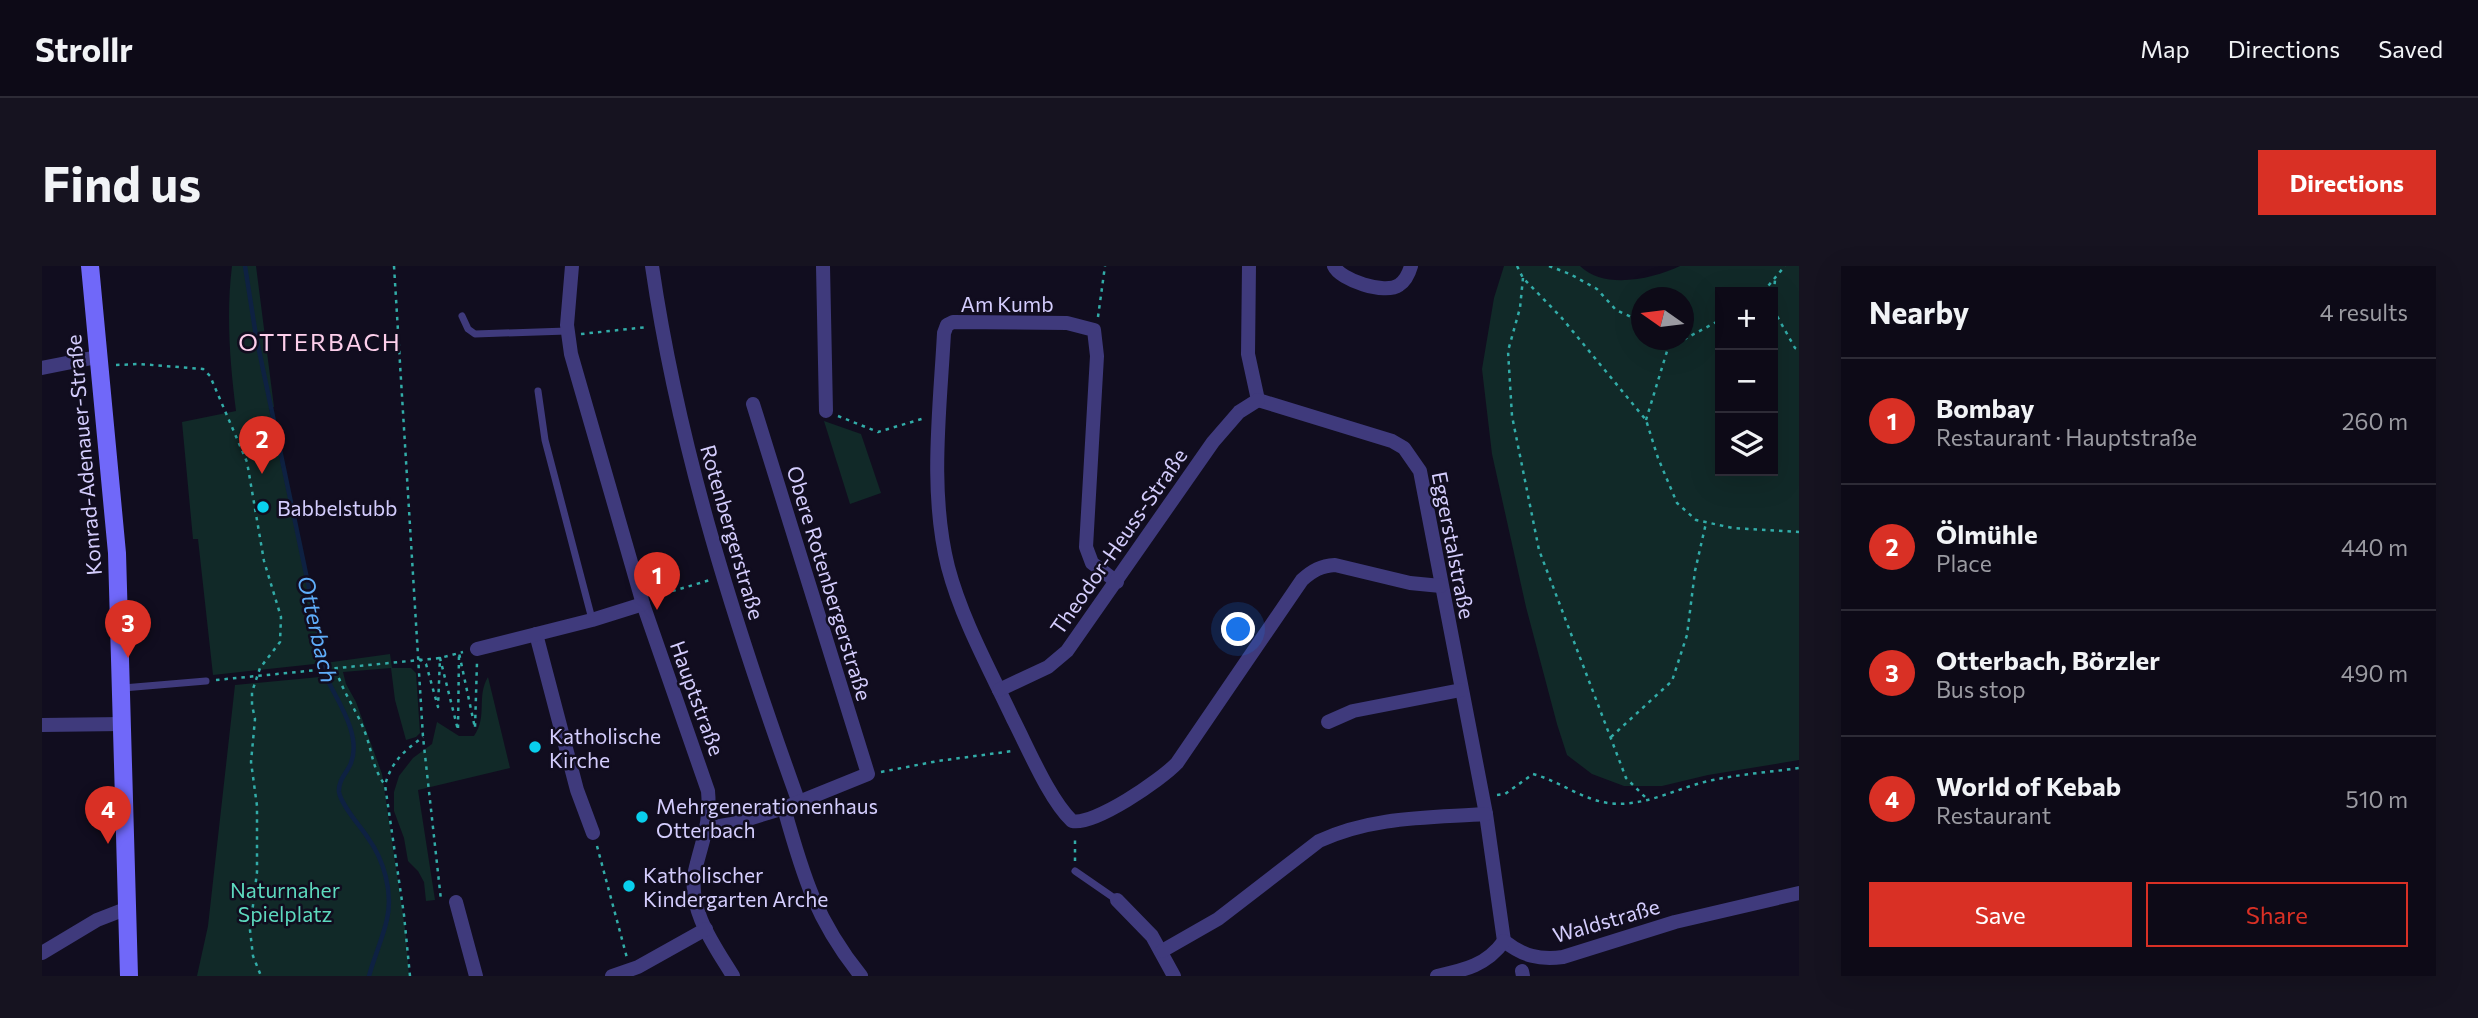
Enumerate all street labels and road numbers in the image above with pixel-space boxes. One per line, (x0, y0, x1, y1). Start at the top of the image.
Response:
street label: Am Kumb (960, 291, 1054, 316)
street label: Konrad-Adenauer-Straße (60, 334, 106, 576)
street label: Rotenbergerstraße (696, 442, 770, 622)
street label: Theodor-Heuss-Straße (1044, 443, 1192, 639)
street label: Obere Rotenbergerstraße (782, 462, 878, 704)
street label: Eggerstalstraße (1427, 469, 1481, 621)
street label: Hauptstraße (666, 637, 730, 759)
street label: Waldstraße (1550, 893, 1662, 947)

